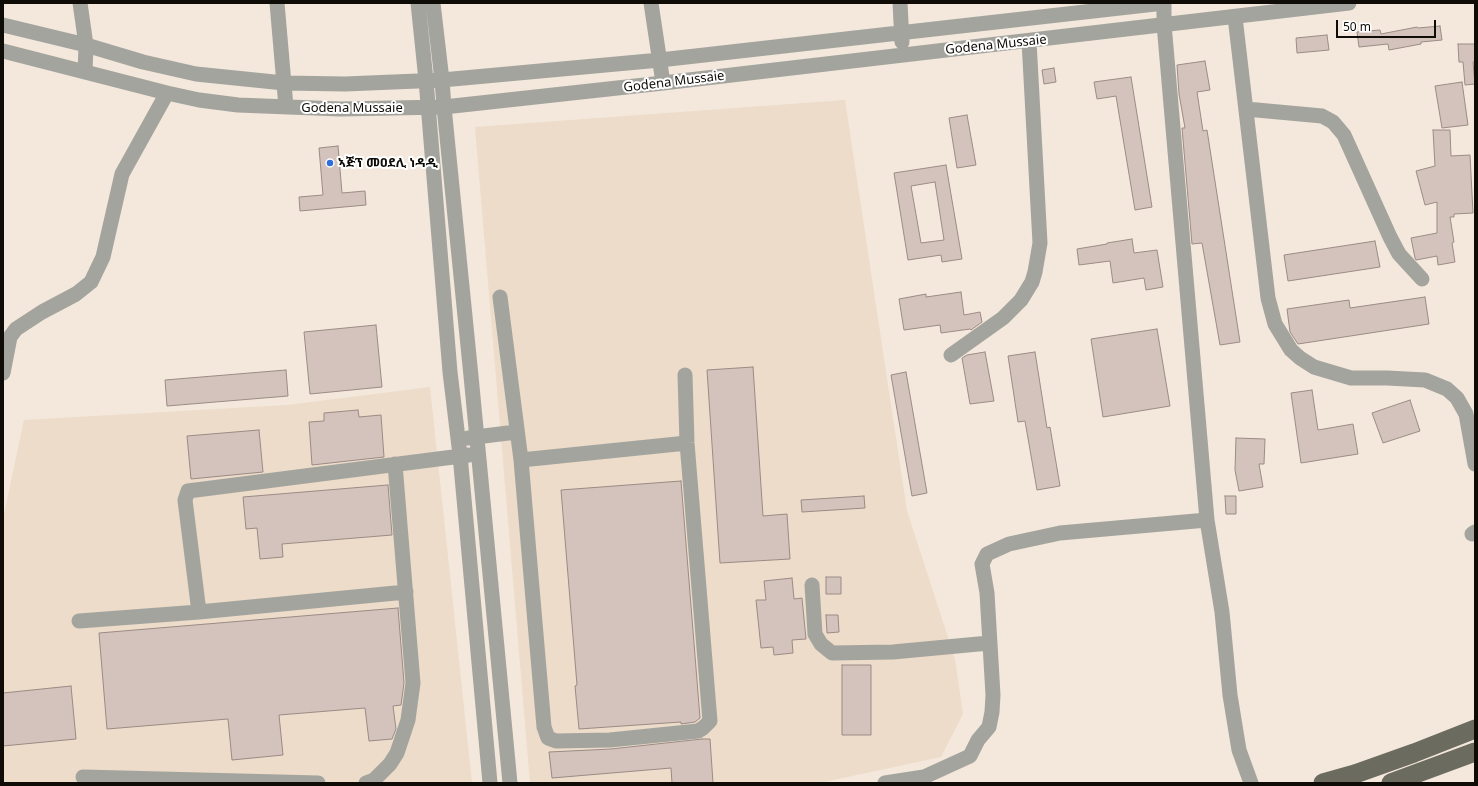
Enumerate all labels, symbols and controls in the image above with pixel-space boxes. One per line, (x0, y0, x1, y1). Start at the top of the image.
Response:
scale bar (1338, 12, 1438, 38)
text: 50 m (1343, 18, 1371, 35)
street label: Godena Mussaie (945, 32, 1047, 58)
street label: Godena Mussaie (623, 68, 725, 96)
street label: Godena Mussaie (301, 100, 403, 116)
place label: ኣጅፕ መዐደሊ ነዳዲ (338, 155, 438, 171)
marker: ኣጅፕ መዐደሊ ነዳዲ (325, 158, 335, 168)

